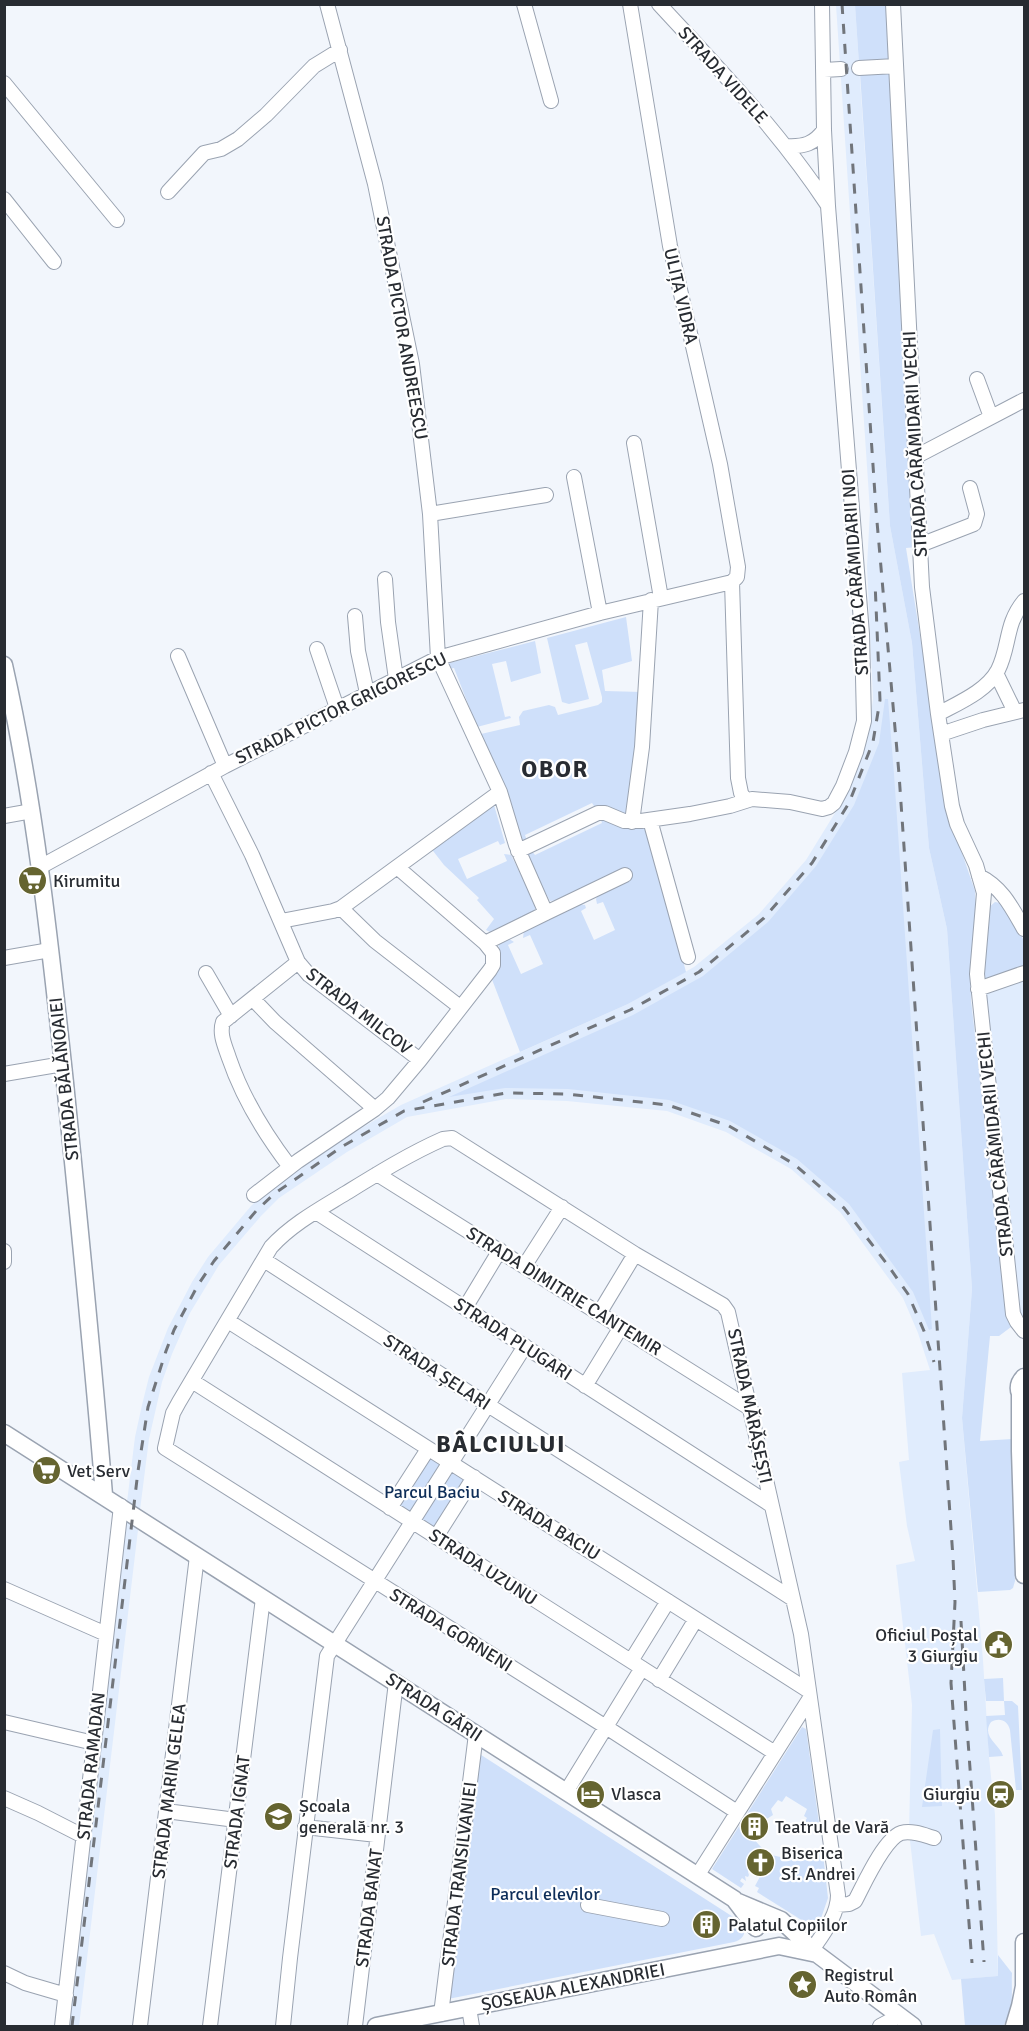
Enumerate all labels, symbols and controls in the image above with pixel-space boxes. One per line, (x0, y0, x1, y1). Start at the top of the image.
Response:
street label: STRADA VIDELE (674, 22, 772, 128)
street label: STRADA PICTOR ANDREESCU (371, 214, 433, 442)
street label: ULIȚA VIDRA (659, 246, 703, 346)
street label: STRADA CĂRĂMIDARII VECHI (898, 330, 932, 558)
street label: STRADA CĂRĂMIDARII NOI (837, 468, 873, 676)
street label: STRADA PICTOR GRIGORESCU (232, 647, 450, 769)
district label: OBOR (521, 754, 589, 784)
supermarket icon: Kirumitu (16, 865, 48, 897)
place label: Kirumitu (53, 870, 120, 892)
street label: STRADA MILCOV (302, 963, 417, 1059)
street label: STRADA BĂLĂNOAIEI (44, 996, 84, 1162)
street label: STRADA CĂRĂMIDARII VECHI (972, 1030, 1018, 1258)
street label: STRADA DIMITRIE CANTEMIR (462, 1222, 666, 1360)
street label: STRADA PLUGARI (450, 1293, 576, 1385)
street label: STRADA MĂRĂȘEȘTI (723, 1327, 777, 1485)
street label: STRADA ȘELARI (379, 1329, 495, 1415)
district label: BÂLCIULUI (436, 1429, 566, 1459)
supermarket icon: Vet Serv (30, 1455, 62, 1487)
place label: Vet Serv (67, 1460, 131, 1482)
park label: Parcul Baciu (384, 1481, 480, 1503)
street label: STRADA BACIU (494, 1485, 604, 1565)
street label: STRADA UZUNU (425, 1524, 541, 1610)
street label: STRADA GORNENI (385, 1583, 517, 1677)
place label: Oficiul Poștal 3 Giurgiu (875, 1624, 978, 1667)
public building icon: Oficiul Poștal 3 Giurgiu (983, 1629, 1015, 1661)
street label: STRADA GĂRII (382, 1668, 486, 1746)
street label: STRADA RAMADAN (72, 1691, 110, 1841)
street label: STRADA MARIN GELEA (147, 1702, 191, 1880)
street label: STRADA IGNAT (219, 1754, 255, 1870)
hotel icon: Vlasca (574, 1778, 606, 1810)
station icon: Giurgiu (985, 1778, 1017, 1810)
street label: STRADA TRANSILVANIEI (437, 1780, 481, 1968)
place label: Vlasca (611, 1783, 661, 1805)
place label: Giurgiu (923, 1783, 980, 1805)
place label: Școala generală nr. 3 (299, 1795, 404, 1838)
school or university icon: Școala generală nr. 3 (262, 1800, 294, 1832)
building icon: Teatrul de Vară (738, 1811, 770, 1843)
place label: Teatrul de Vară (775, 1816, 889, 1838)
place label: Biserica Sf. Andrei (781, 1842, 856, 1885)
street label: STRADA BANAT (351, 1847, 387, 1969)
church icon: Biserica Sf. Andrei (744, 1847, 776, 1879)
park label: Parcul elevilor (490, 1883, 600, 1905)
building icon: Palatul Copiilor (691, 1909, 723, 1941)
place label: Palatul Copiilor (728, 1914, 847, 1936)
street label: ȘOSEAUA ALEXANDRIEI (479, 1958, 667, 2016)
place label: Registrul Auto Român (824, 1964, 917, 2007)
place icon: Registrul Auto Român (787, 1969, 819, 2001)

